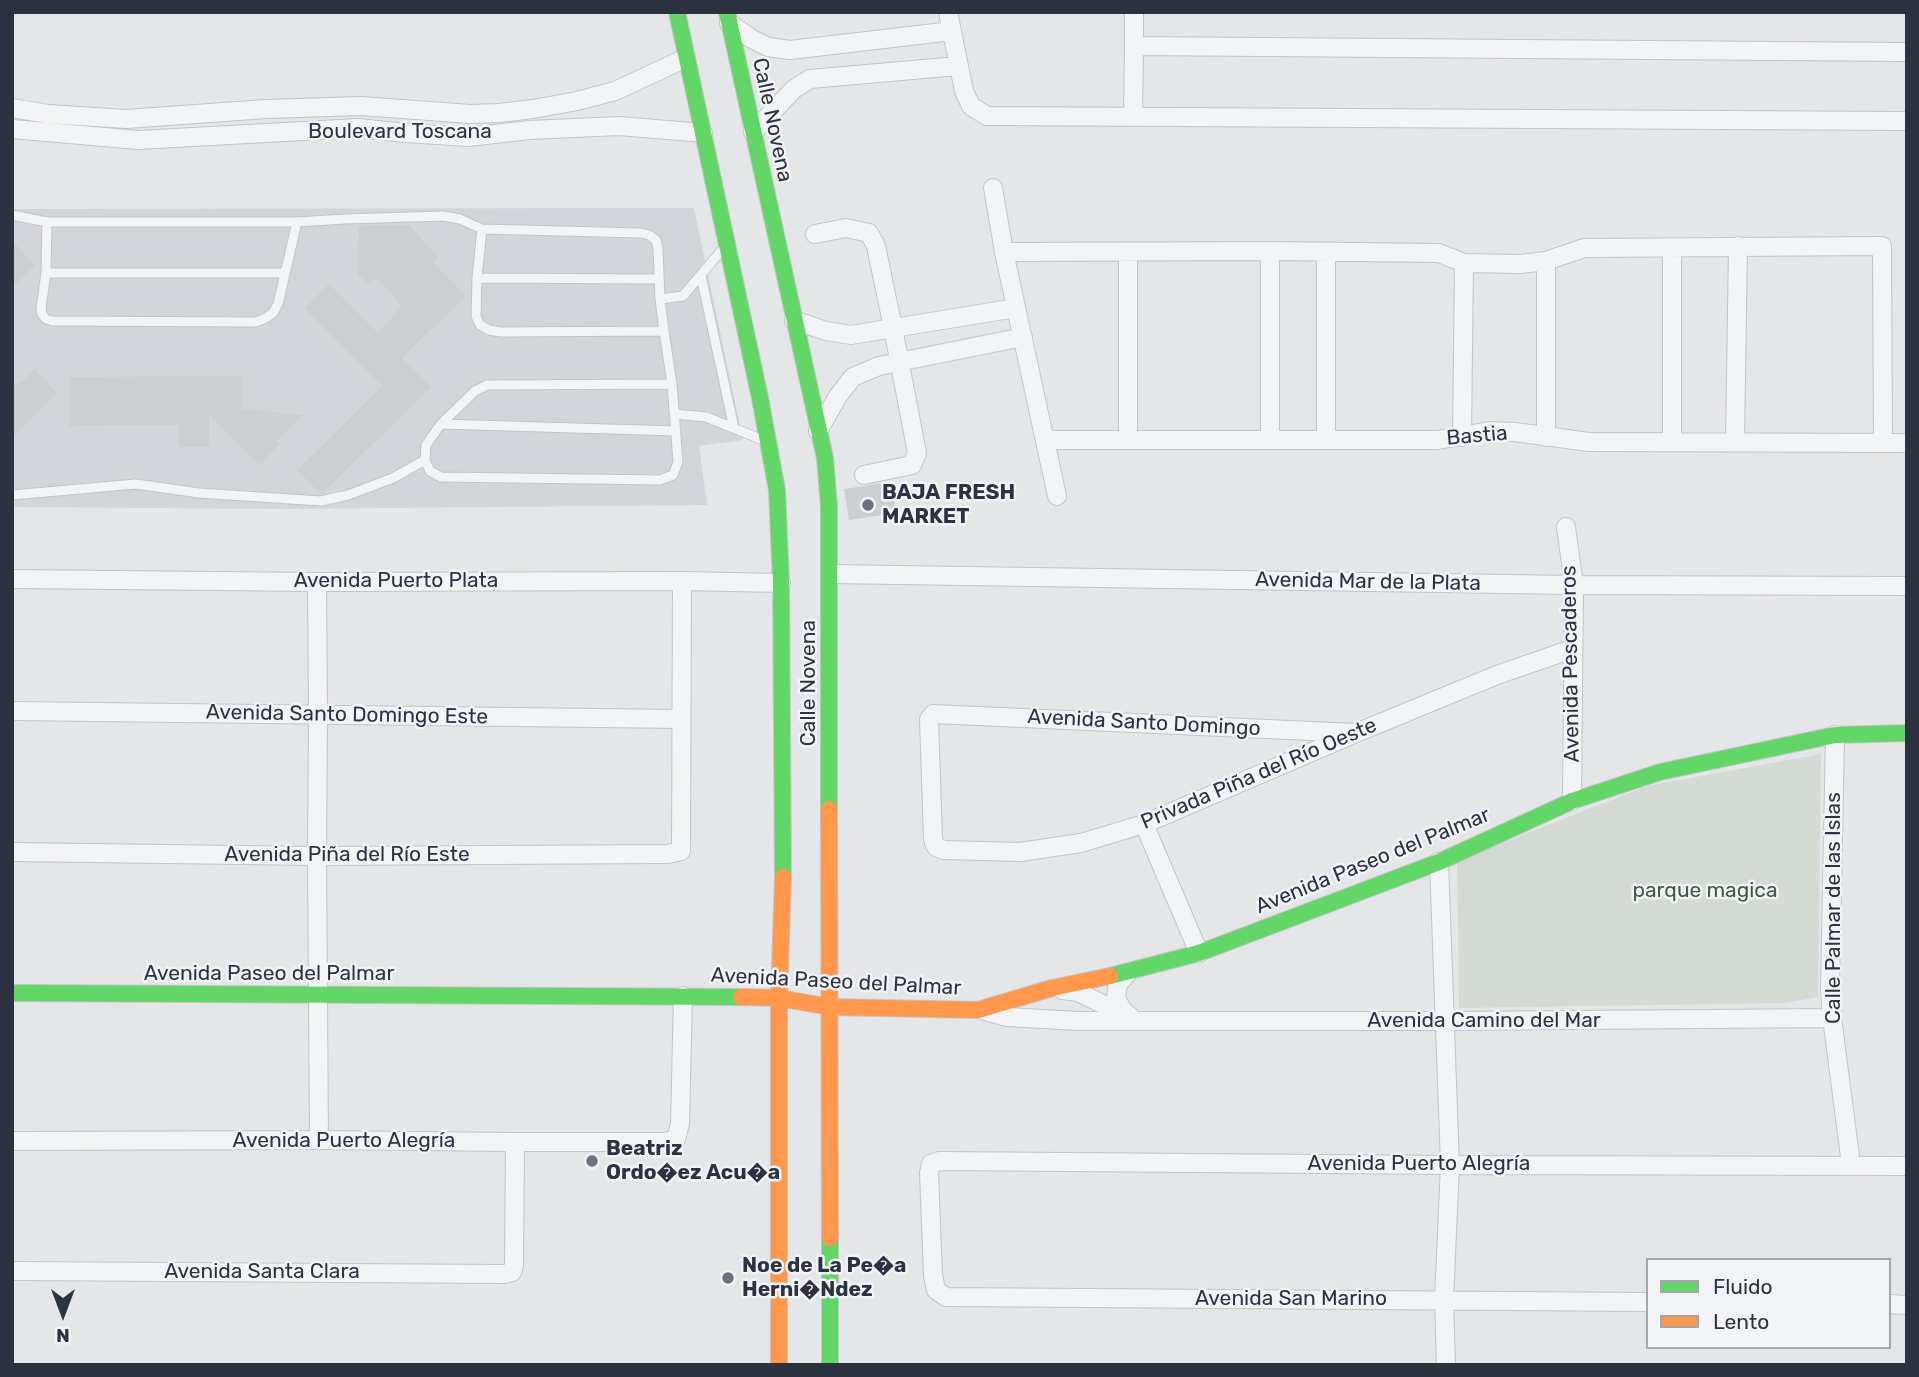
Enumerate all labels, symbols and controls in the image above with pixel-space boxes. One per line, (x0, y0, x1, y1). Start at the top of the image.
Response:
street label: Calle Novena (747, 56, 797, 184)
street label: Boulevard Toscana (308, 119, 492, 145)
street label: Bastia (1445, 421, 1509, 451)
place label: BAJA FRESH MARKET (882, 480, 1015, 530)
marker: BAJA FRESH MARKET (860, 497, 876, 513)
street label: Avenida Pescaderos (1557, 565, 1585, 763)
street label: Avenida Mar de la Plata (1255, 567, 1481, 597)
street label: Avenida Puerto Plata (294, 568, 498, 594)
street label: Calle Novena (796, 620, 822, 746)
street label: Avenida Santo Domingo Este (206, 700, 488, 730)
street label: Avenida Santo Domingo (1027, 704, 1261, 742)
street label: Privada Piña del Río Oeste (1137, 713, 1381, 835)
street label: Calle Palmar de las Islas (1821, 792, 1847, 1024)
street label: Avenida Paseo del Palmar (1252, 802, 1494, 920)
street label: Avenida Piña del Río Este (224, 842, 470, 868)
park label: parque magica (1633, 878, 1777, 904)
street label: Avenida Paseo del Palmar (144, 961, 394, 987)
street label: Avenida Paseo del Palmar (710, 963, 962, 1001)
street label: Avenida Camino del Mar (1367, 1008, 1601, 1034)
street label: Avenida Puerto Alegría (233, 1128, 455, 1154)
place label: Beatriz Ordo�ez Acu�a (606, 1136, 780, 1186)
street label: Avenida Puerto Alegría (1308, 1151, 1530, 1177)
marker: Beatriz Ordo�ez Acu�a (584, 1153, 600, 1169)
place label: Noe de La Pe�a Herni�Ndez (742, 1253, 906, 1303)
legend (1646, 1258, 1891, 1349)
street label: Avenida Santa Clara (164, 1259, 360, 1285)
marker: Noe de La Pe�a Herni�Ndez (720, 1270, 736, 1286)
text: Fluido (1713, 1274, 1773, 1299)
north arrow (28, 1279, 98, 1349)
street label: Avenida San Marino (1195, 1286, 1387, 1312)
text: Lento (1713, 1309, 1769, 1334)
text: N (56, 1324, 70, 1347)

